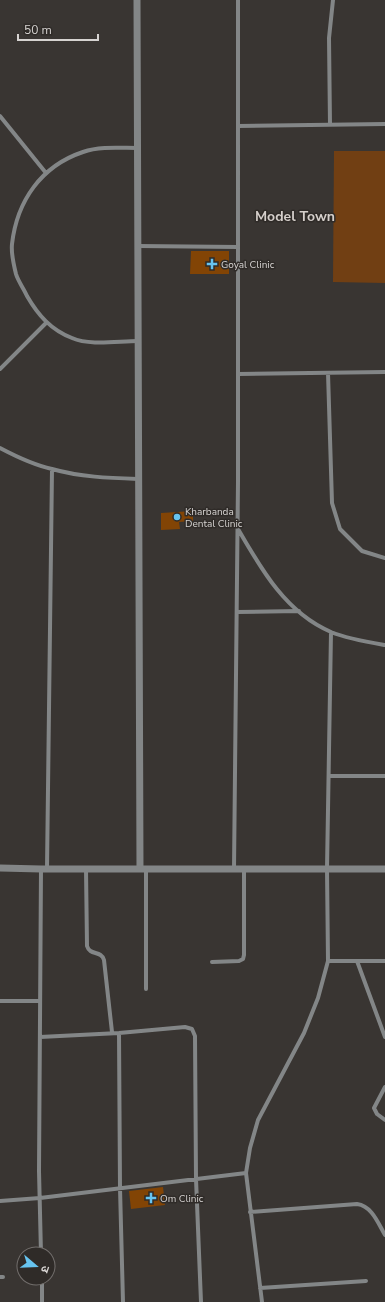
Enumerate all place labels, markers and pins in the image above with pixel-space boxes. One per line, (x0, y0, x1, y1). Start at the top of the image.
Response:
marker: Goyal Clinic (206, 258, 218, 270)
place label: Goyal Clinic (221, 258, 275, 272)
place label: Kharbanda Dental Clinic (185, 505, 243, 531)
marker: Kharbanda Dental Clinic (172, 512, 182, 522)
marker: Om Clinic (145, 1192, 157, 1204)
place label: Om Clinic (160, 1192, 204, 1206)

